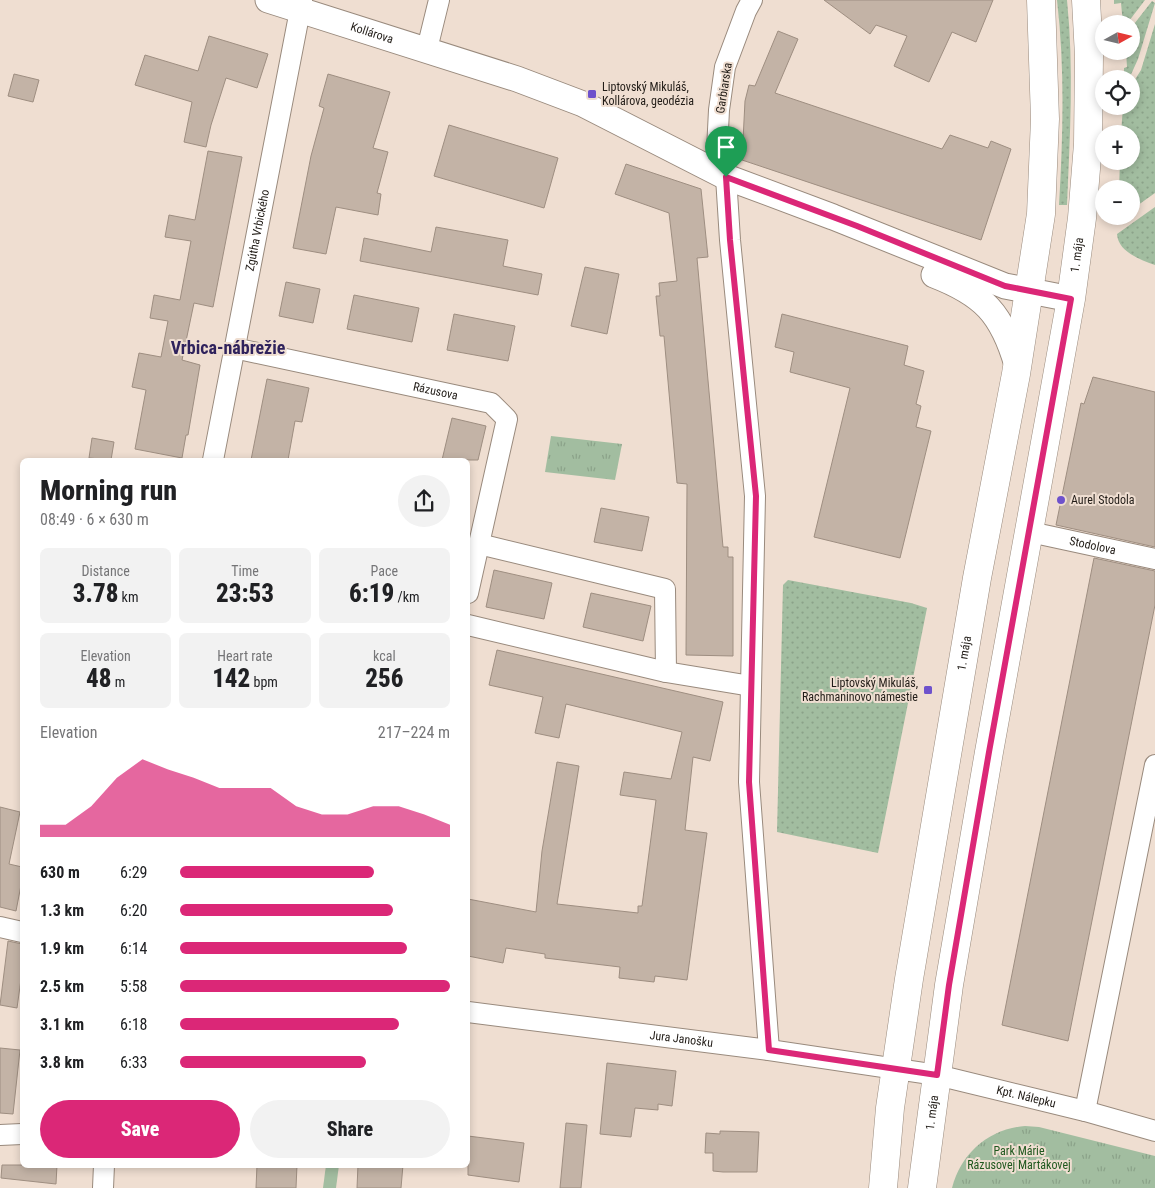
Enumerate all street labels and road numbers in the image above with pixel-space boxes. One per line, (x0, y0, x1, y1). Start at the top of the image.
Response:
street label: Kollárova (349, 20, 395, 46)
street label: Garbiarska (713, 61, 735, 114)
street label: Zgútha Vrbického (243, 188, 272, 272)
street label: 1. mája (1068, 236, 1086, 273)
street label: Rázusova (412, 380, 459, 403)
street label: Stodolova (1068, 534, 1117, 557)
street label: 1. mája (954, 635, 974, 672)
street label: Jura Janošku (649, 1028, 714, 1050)
street label: Kpt. Nálepku (995, 1083, 1057, 1111)
street label: 1. mája (923, 1094, 941, 1131)

